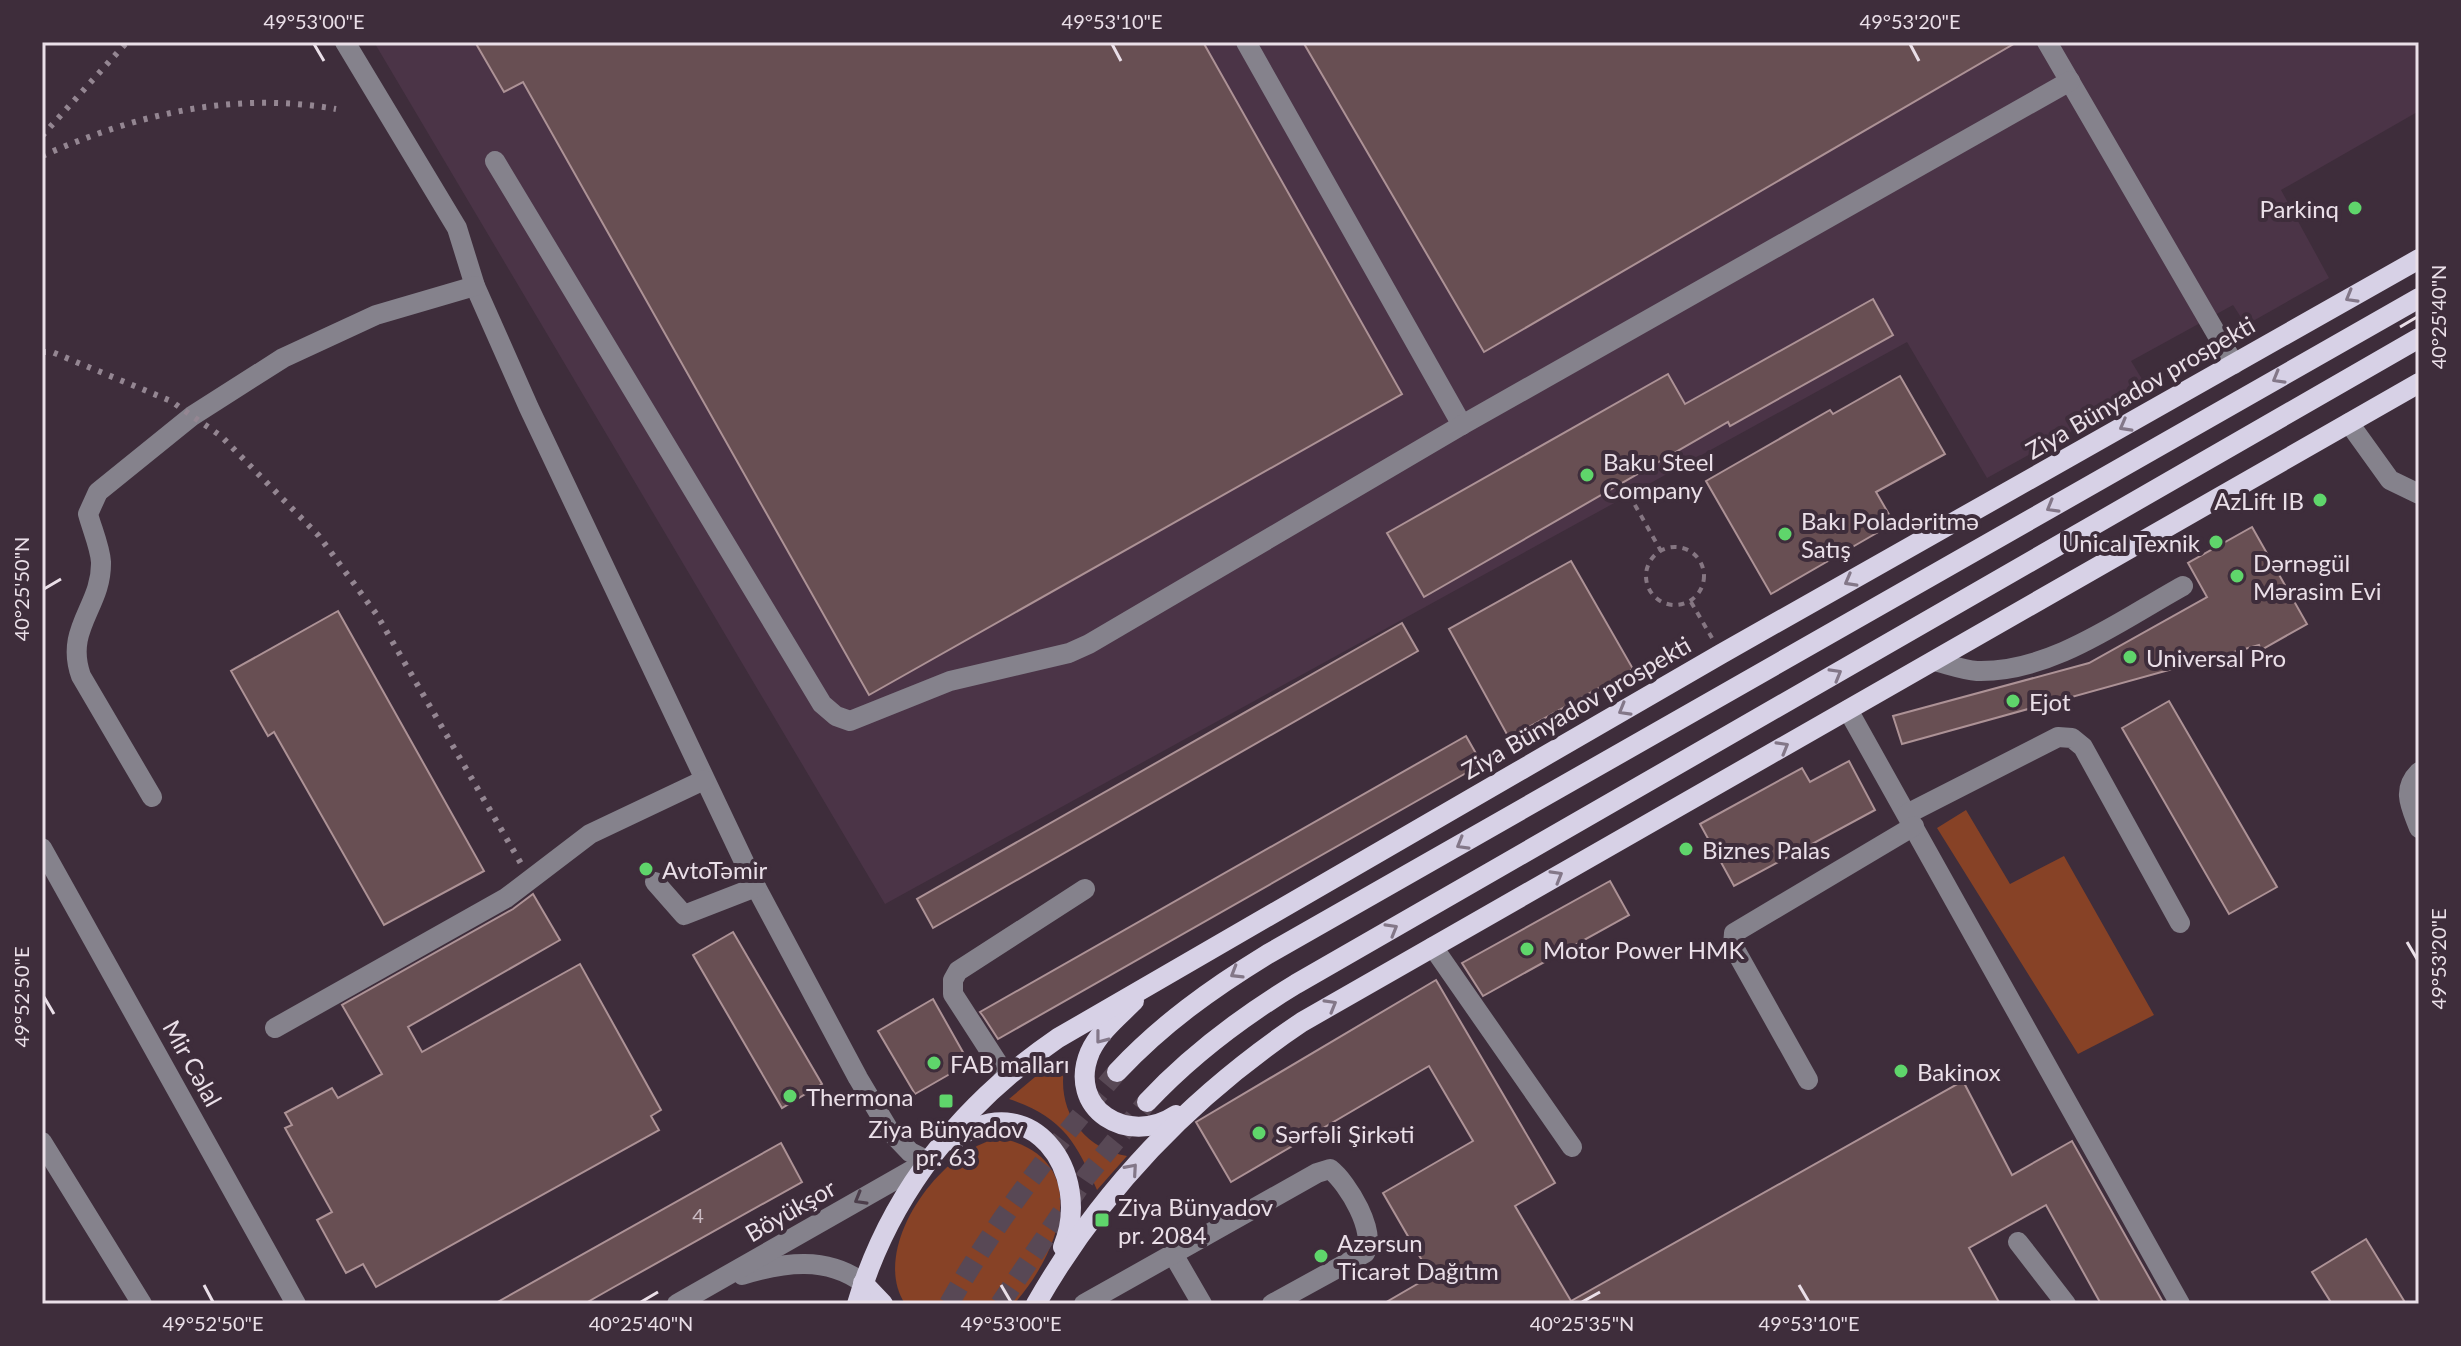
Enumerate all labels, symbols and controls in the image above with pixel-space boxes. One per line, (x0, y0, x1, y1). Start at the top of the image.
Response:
text: 49°53'00"E (264, 9, 364, 33)
text: 49°53'10"E (1062, 9, 1162, 33)
text: 49°53'20"E (1860, 9, 1960, 33)
place label: Parkinq (2260, 194, 2339, 223)
marker: Parkinq (2346, 199, 2364, 217)
text: 40°25'40"N (2426, 265, 2450, 369)
one-way arrow (2345, 287, 2360, 303)
street label: Ziya Bünyadov prospekti (2020, 310, 2260, 464)
one-way arrow (2272, 368, 2287, 384)
one-way arrow (2119, 416, 2134, 432)
place label: Baku Steel Company (1603, 447, 1714, 504)
marker: Baku Steel Company (1578, 466, 1596, 484)
place label: AzLift IB (2214, 486, 2304, 515)
marker: AzLift IB (2311, 491, 2329, 509)
one-way arrow (2047, 497, 2061, 513)
place label: Bakı Poladəritmə Satış (1801, 506, 1979, 563)
marker: Bakı Poladəritmə Satış (1776, 525, 1794, 543)
place label: Unical Texnik (2062, 528, 2201, 557)
marker: Unical Texnik (2207, 533, 2225, 551)
text: 40°25'50"N (9, 537, 33, 641)
place label: Dərnəgül Mərasim Evi (2253, 548, 2382, 605)
marker: Dərnəgül Mərasim Evi (2228, 567, 2246, 585)
one-way arrow (1844, 571, 1859, 587)
street label: Ziya Bünyadov prospekti (1456, 630, 1696, 784)
place label: Universal Pro (2146, 643, 2286, 672)
marker: Universal Pro (2121, 648, 2139, 666)
one-way arrow (1828, 668, 1842, 683)
place label: Ejot (2029, 687, 2071, 716)
marker: Ejot (2004, 692, 2022, 710)
one-way arrow (1618, 700, 1633, 716)
one-way arrow (1774, 741, 1789, 757)
one-way arrow (1456, 834, 1471, 850)
place label: Biznes Palas (1702, 835, 1830, 864)
marker: Biznes Palas (1677, 840, 1695, 858)
place label: AvtoTəmir (662, 855, 767, 884)
marker: AvtoTəmir (637, 860, 655, 878)
one-way arrow (1548, 870, 1563, 886)
text: 49°53'20"E (2426, 909, 2450, 1009)
one-way arrow (1383, 923, 1398, 939)
place label: Motor Power HMK (1543, 935, 1744, 964)
marker: Motor Power HMK (1518, 940, 1536, 958)
text: 49°52'50"E (9, 947, 33, 1047)
one-way arrow (1230, 964, 1245, 979)
one-way arrow (1322, 999, 1337, 1015)
street label: Mir Cəlal (157, 1015, 229, 1111)
one-way arrow (1096, 1029, 1110, 1044)
place label: FAB malları (950, 1049, 1070, 1078)
marker: FAB malları (925, 1054, 943, 1072)
place label: Bakinox (1917, 1057, 2001, 1086)
marker: Bakinox (1892, 1062, 1910, 1080)
place label: Thermona (806, 1082, 913, 1111)
marker: Thermona (781, 1087, 799, 1105)
marker: Ziya Bünyadov pr. 63 (937, 1092, 955, 1110)
place label: Ziya Bünyadov pr. 63 (868, 1114, 1024, 1171)
place label: Sərfəli Şirkəti (1275, 1119, 1415, 1148)
marker: Sərfəli Şirkəti (1250, 1124, 1268, 1142)
one-way arrow (1122, 1164, 1137, 1179)
street label: Böyükşor (740, 1173, 840, 1247)
one-way arrow (854, 1189, 869, 1205)
place label: Ziya Bünyadov pr. 2084 (1118, 1192, 1274, 1249)
house number: 4 (692, 1203, 704, 1227)
marker: Ziya Bünyadov pr. 2084 (1093, 1211, 1111, 1229)
place label: Azərsun Ticarət Dağıtım (1337, 1228, 1499, 1285)
marker: Azərsun Ticarət Dağıtım (1312, 1247, 1330, 1265)
text: 49°52'50"E (163, 1311, 263, 1335)
text: 40°25'40"N (589, 1311, 693, 1335)
text: 49°53'00"E (961, 1311, 1061, 1335)
text: 40°25'35"N (1530, 1311, 1634, 1335)
text: 49°53'10"E (1759, 1311, 1859, 1335)

